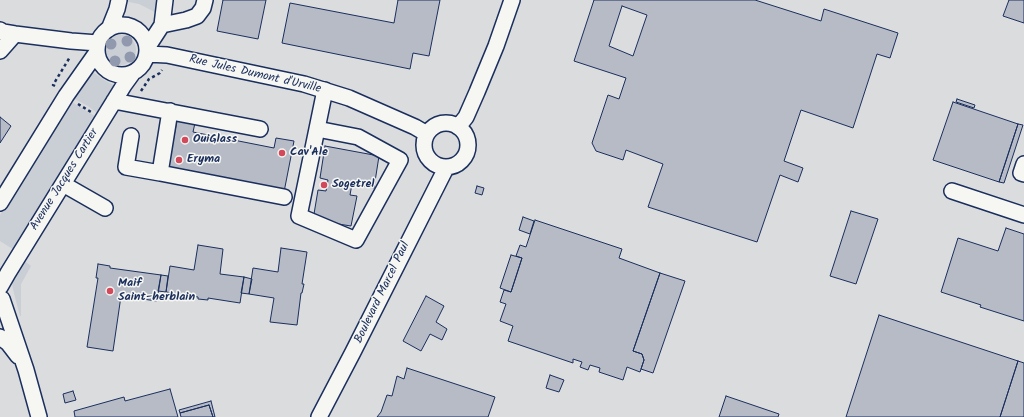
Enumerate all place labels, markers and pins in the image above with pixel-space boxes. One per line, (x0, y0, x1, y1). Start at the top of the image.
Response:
place label: OuiGlass (193, 133, 237, 147)
marker: OuiGlass (180, 135, 190, 145)
place label: Cav'Ale (290, 146, 328, 160)
marker: Cav'Ale (277, 148, 287, 158)
place label: Eryma (187, 153, 220, 167)
marker: Eryma (174, 155, 184, 165)
place label: Sogetrel (332, 178, 375, 192)
marker: Sogetrel (319, 180, 329, 190)
place label: Maif Saint-herblain (118, 277, 195, 305)
marker: Maif Saint-herblain (105, 286, 115, 296)

